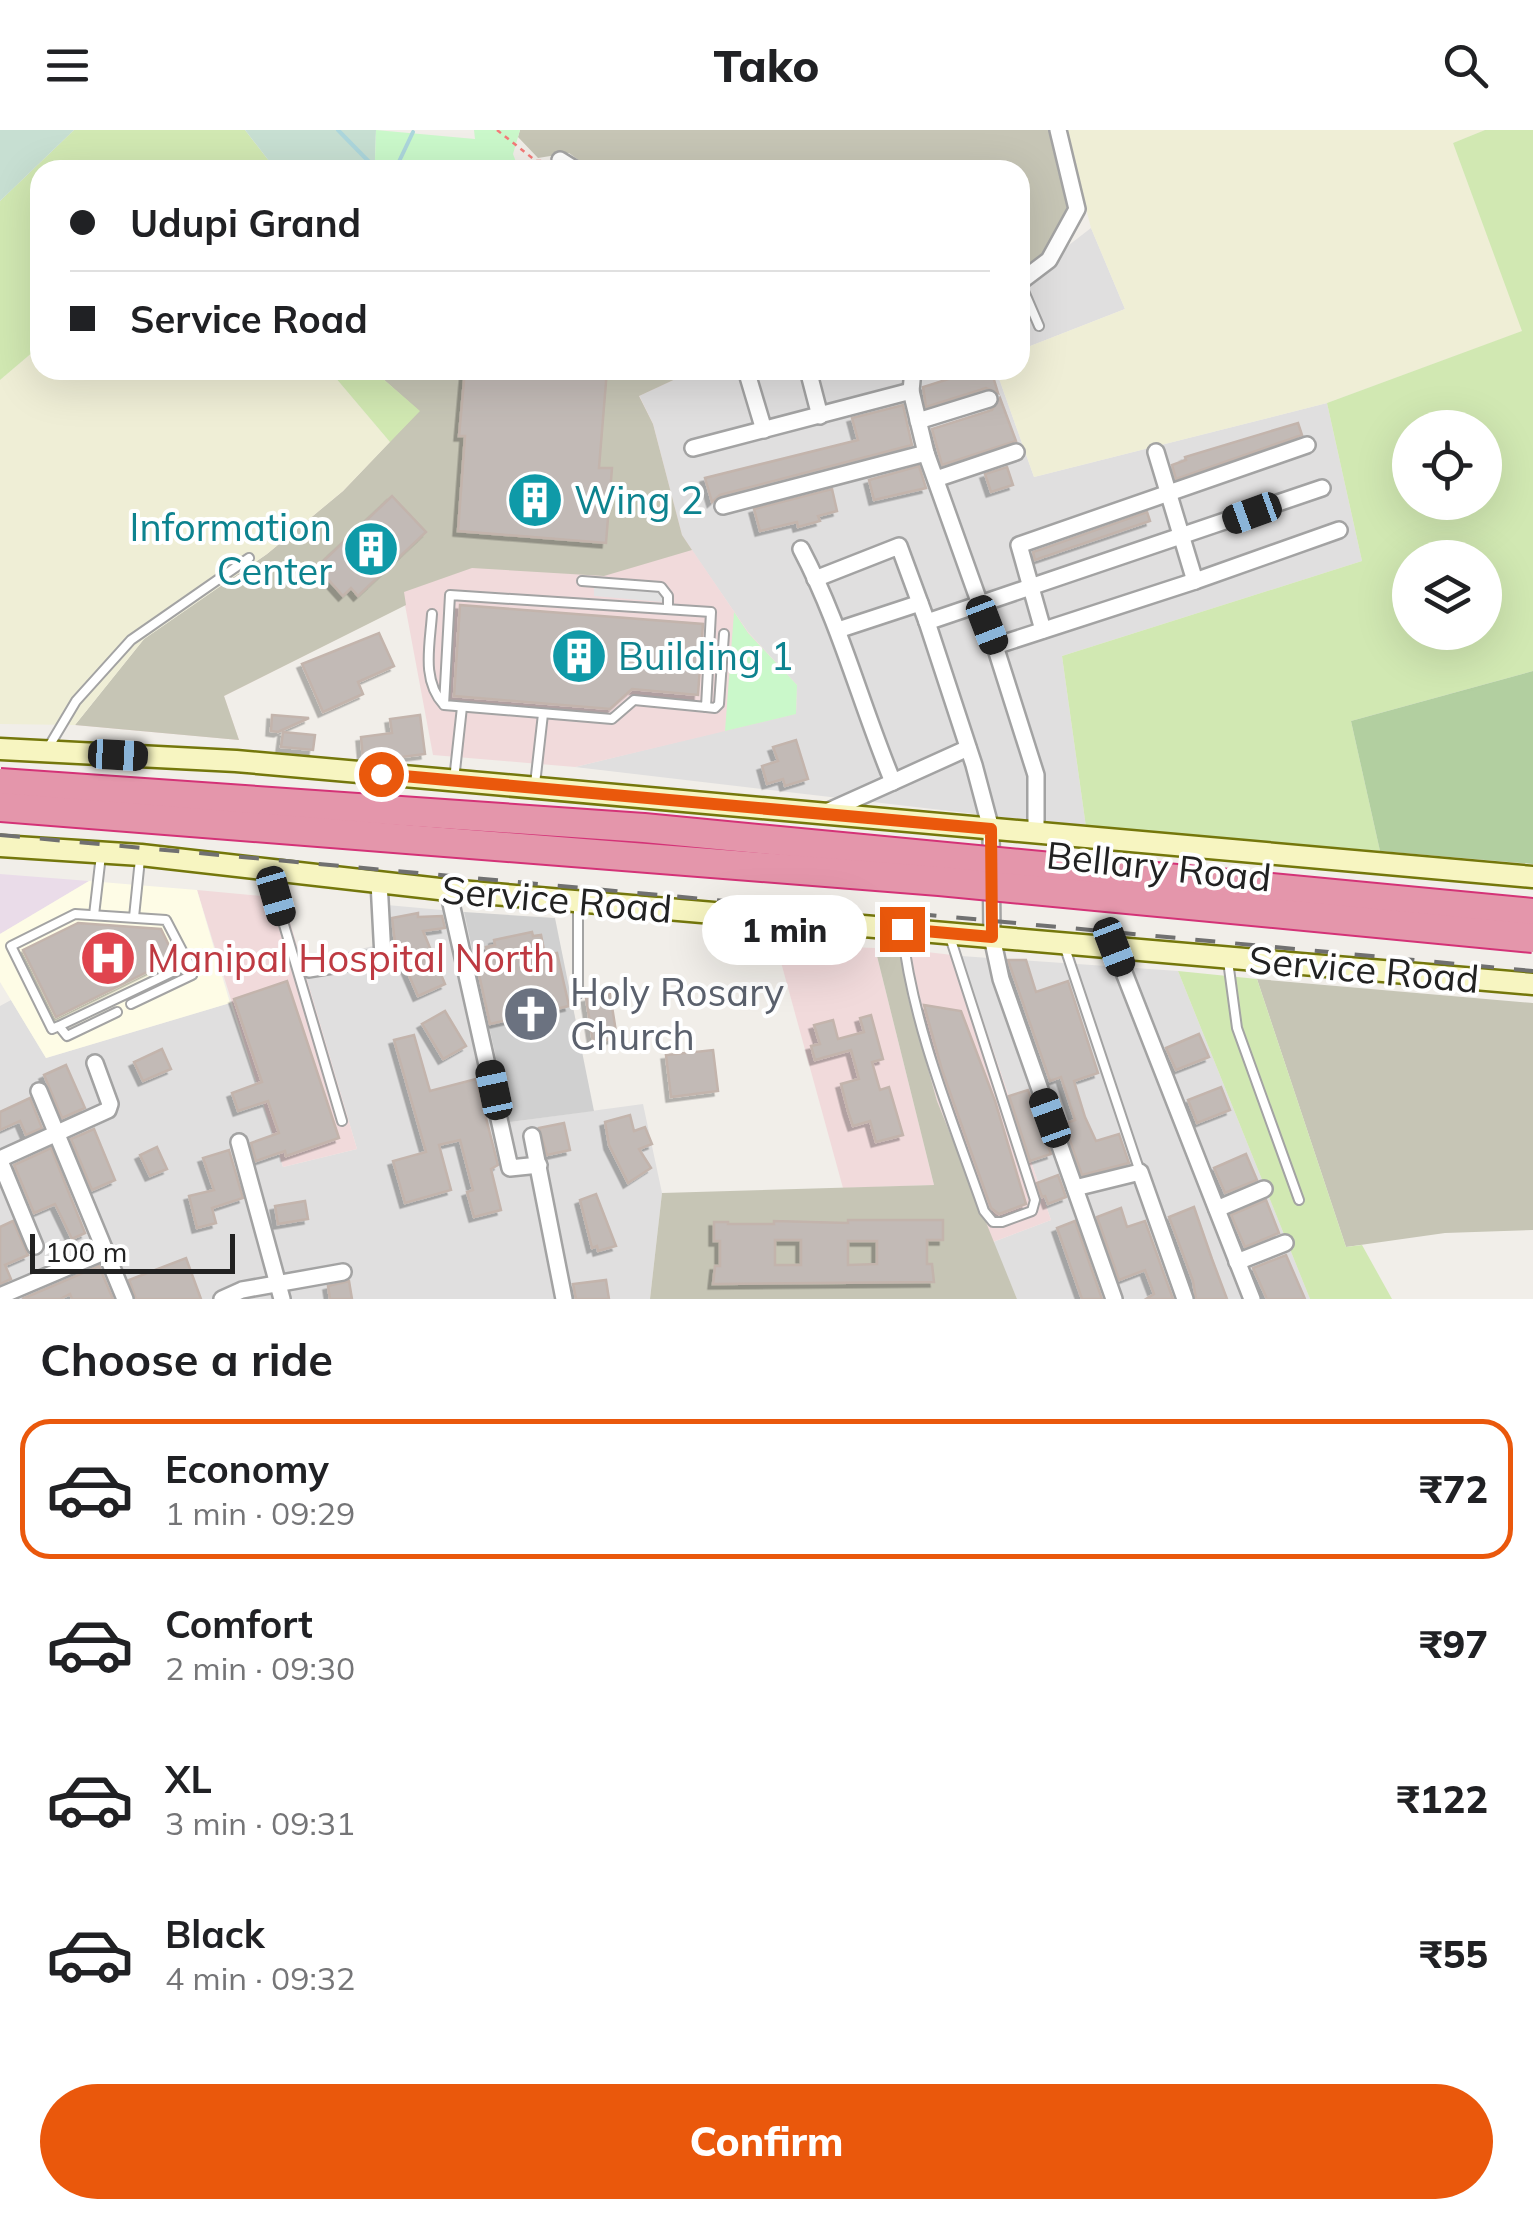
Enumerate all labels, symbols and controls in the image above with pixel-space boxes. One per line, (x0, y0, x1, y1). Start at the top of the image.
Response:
text: Tako (714, 37, 819, 93)
icon: menu (40, 38, 95, 93)
icon: search (1438, 38, 1493, 93)
text: Udupi Grand (130, 199, 361, 247)
text: Service Road (130, 295, 368, 343)
map controls (1392, 410, 1502, 650)
button: locate (1392, 410, 1502, 520)
building icon: Wing 2 (505, 470, 565, 530)
place label: Wing 2 (574, 476, 703, 524)
car (1219, 489, 1285, 537)
place label: Information Center (130, 503, 332, 595)
building icon: Information Center (341, 519, 401, 579)
button: layers (1392, 540, 1502, 650)
car (962, 592, 1012, 658)
building icon: Building 1 (549, 626, 609, 686)
place label: Building 1 (618, 632, 794, 680)
car (87, 738, 149, 772)
route start (359, 752, 404, 797)
street label: Bellary Road (1044, 830, 1274, 902)
car (253, 863, 299, 929)
street label: Service Road (440, 865, 674, 933)
callout: 1 min (702, 894, 867, 964)
route end (880, 907, 925, 952)
text: 1 min (742, 910, 827, 950)
car (1089, 914, 1139, 980)
hospital icon: Manipal Hospital North (78, 928, 138, 988)
place label: Manipal Hospital North (147, 934, 555, 982)
street label: Service Road (1247, 935, 1481, 1003)
place label: Holy Rosary Church (570, 968, 784, 1060)
church icon: Holy Rosary Church (501, 984, 561, 1044)
car (473, 1058, 515, 1122)
car (1026, 1085, 1074, 1151)
scale bar (30, 1229, 235, 1274)
text: 100 m (45, 1234, 127, 1269)
text: Choose a ride (40, 1331, 333, 1387)
icon: car (45, 1444, 135, 1534)
text: Economy (165, 1445, 329, 1493)
text: ₹72 (1420, 1465, 1488, 1513)
text: 1 min · 09:29 (165, 1493, 355, 1533)
icon: car (45, 1599, 135, 1689)
text: Comfort (165, 1600, 313, 1648)
text: ₹97 (1420, 1620, 1488, 1668)
text: 2 min · 09:30 (165, 1648, 355, 1688)
icon: car (45, 1754, 135, 1844)
text: XL (165, 1755, 212, 1803)
text: ₹122 (1397, 1775, 1488, 1823)
text: 3 min · 09:31 (165, 1803, 355, 1843)
icon: car (45, 1909, 135, 1999)
text: Black (165, 1910, 265, 1958)
text: ₹55 (1420, 1930, 1488, 1978)
text: 4 min · 09:32 (165, 1958, 355, 1998)
button: Confirm (40, 2084, 1493, 2199)

